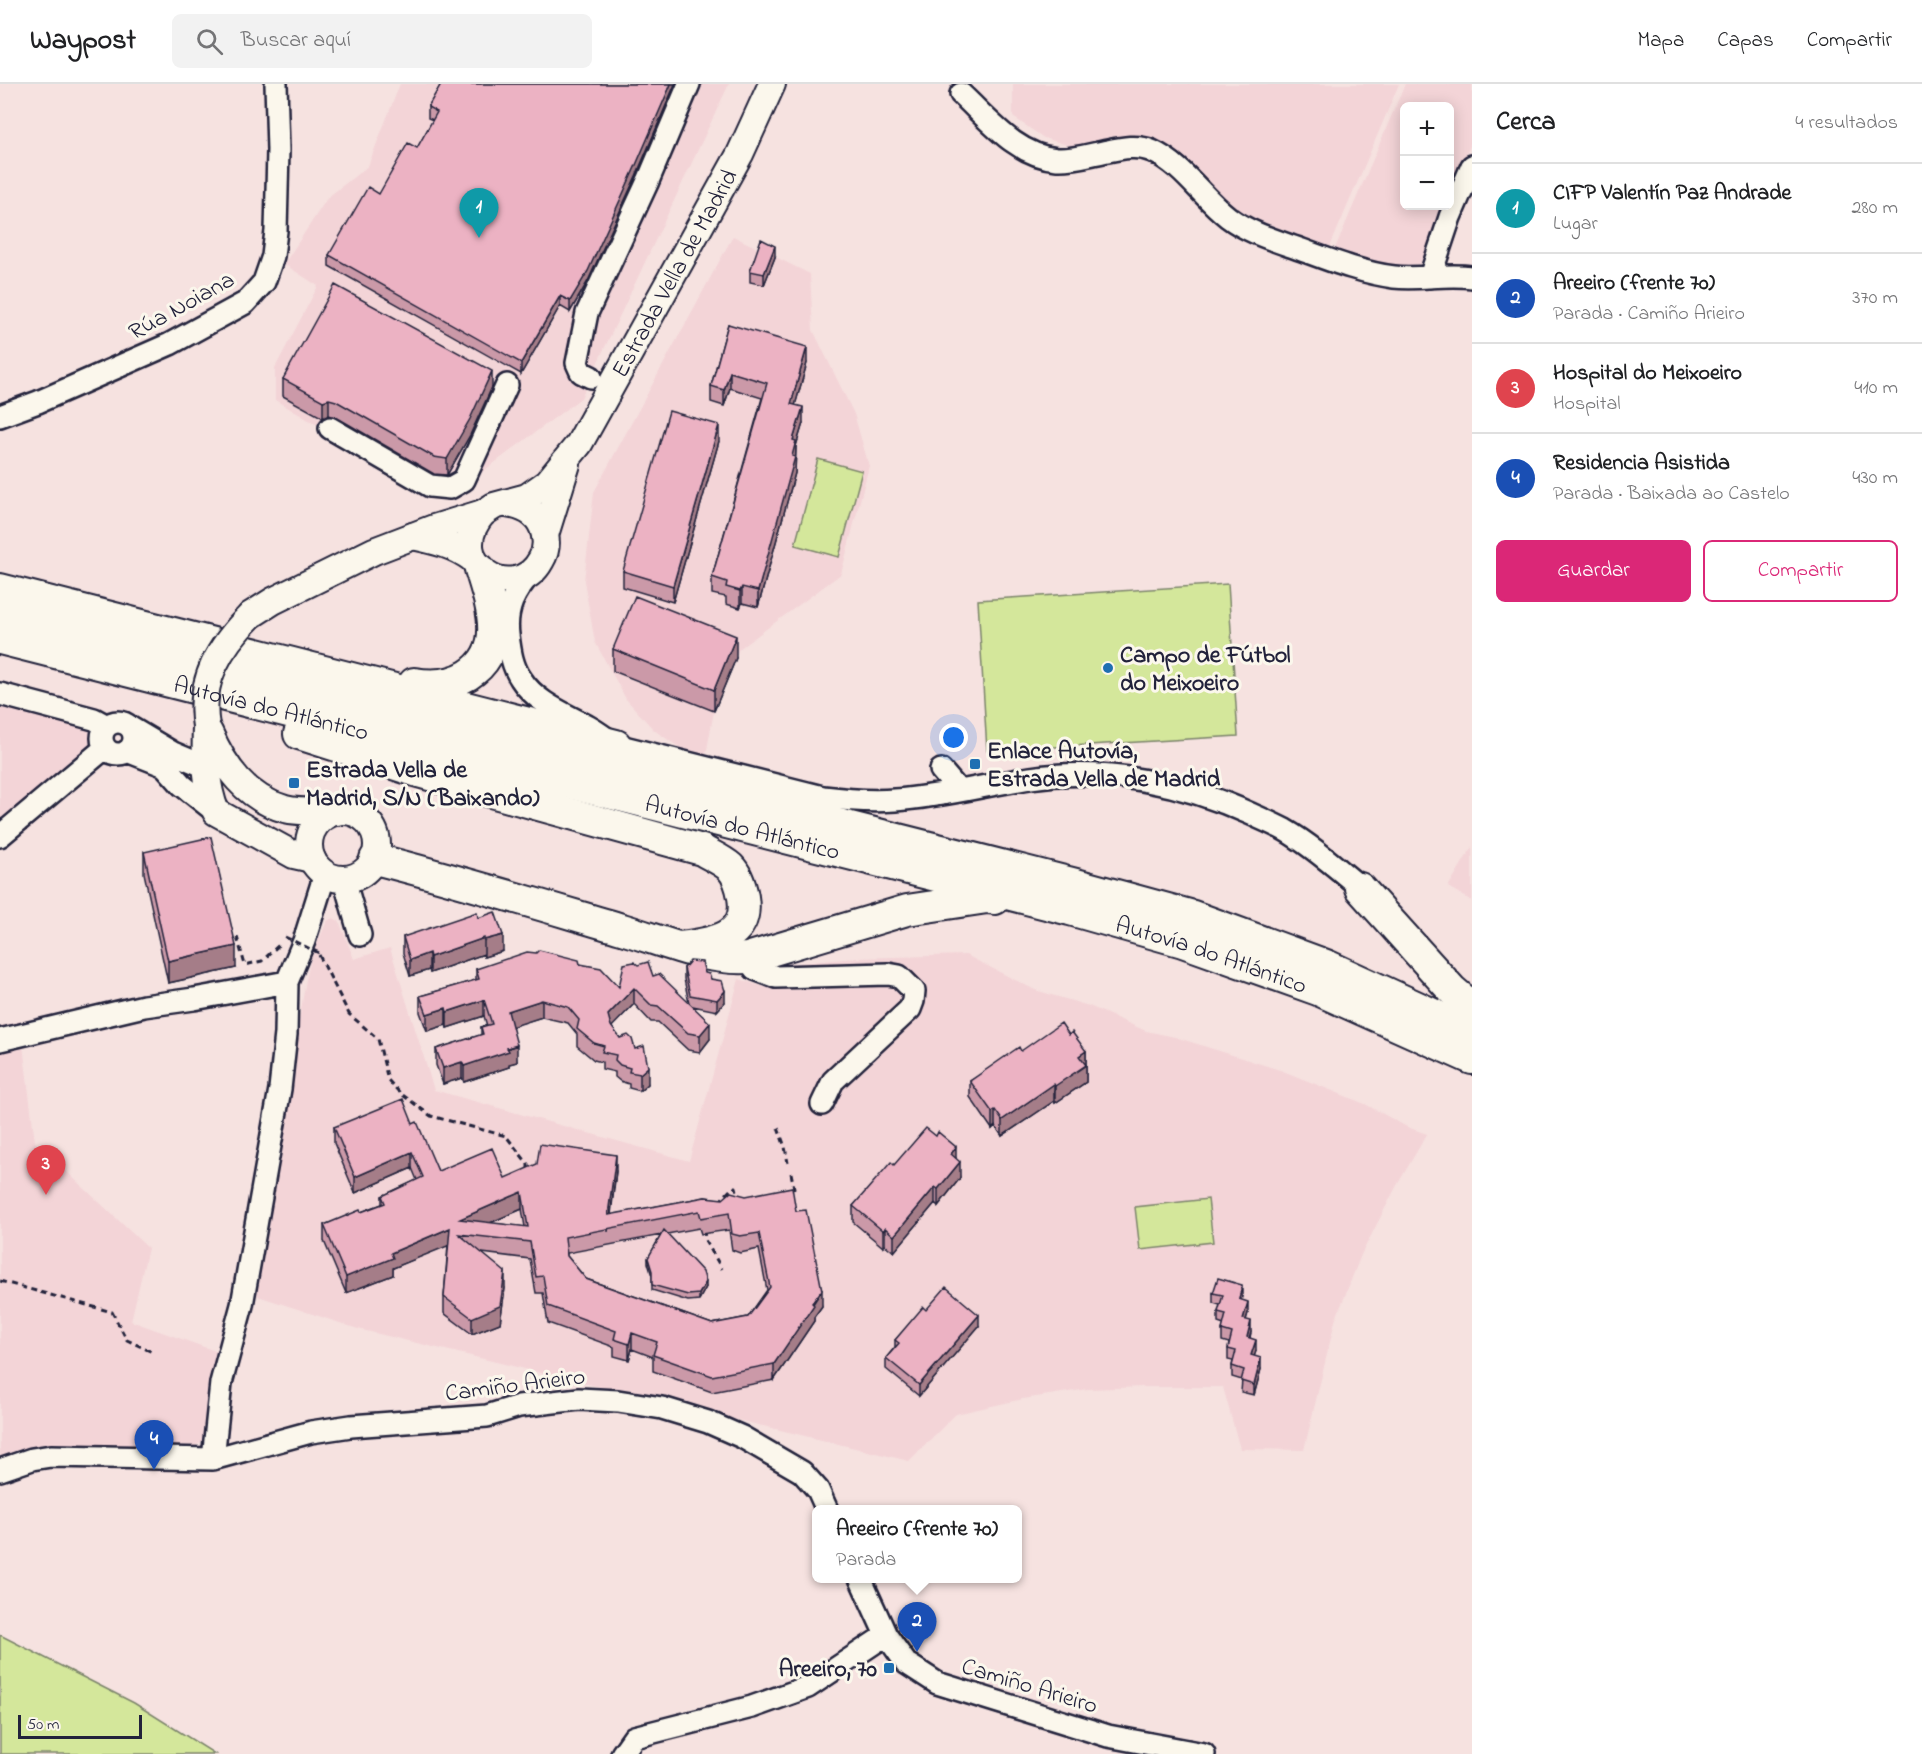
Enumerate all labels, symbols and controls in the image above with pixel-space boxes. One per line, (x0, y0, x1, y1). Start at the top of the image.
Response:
search box (172, 14, 592, 68)
text: Waypost (30, 21, 136, 62)
icon: search (193, 25, 226, 58)
text: Buscar aquí (241, 25, 351, 57)
text: Mapa (1637, 26, 1684, 56)
text: Capas (1717, 26, 1774, 56)
text: Compartir (1807, 26, 1892, 56)
map controls (1400, 102, 1454, 210)
button: + (1400, 102, 1454, 156)
text: Cerca (1496, 104, 1556, 142)
text: 4 resultados (1795, 109, 1898, 138)
button: − (1400, 156, 1454, 210)
street label: Estrada Vella de Madrid (604, 163, 748, 385)
text: CIFP Valentín Paz Andrade (1553, 178, 1791, 210)
pin: 1 (460, 188, 498, 238)
text: 1 (1512, 194, 1519, 223)
text: 280 m (1851, 194, 1898, 223)
text: Lugar (1553, 210, 1598, 239)
street label: Rúa Noiana (123, 264, 242, 351)
text: Areeiro (frente 70) (1553, 268, 1715, 300)
text: 2 (1511, 284, 1520, 313)
text: 370 m (1852, 284, 1898, 313)
text: Parada · Camiño Arieiro (1553, 300, 1745, 329)
text: Hospital do Meixoeiro (1553, 358, 1742, 390)
text: 3 (1511, 374, 1520, 403)
text: 410 m (1854, 374, 1898, 403)
text: Hospital (1553, 390, 1621, 419)
text: Residencia Asistida (1553, 448, 1730, 480)
text: 4 (1511, 464, 1520, 493)
text: 430 m (1852, 464, 1898, 493)
text: Parada · Baixada ao Castelo (1553, 480, 1790, 509)
button: Guardar (1496, 540, 1691, 602)
button: Compartir (1703, 540, 1898, 602)
place label: Campo de Fútbol do Meixoeiro (1120, 639, 1291, 702)
marker: Campo de Fútbol do Meixoeiro (1101, 661, 1115, 675)
street label: Autovía do Atlántico (170, 669, 372, 752)
your location (939, 723, 968, 752)
place label: Enlace Autovía, Estrada Vella de Madrid (987, 735, 1221, 798)
place label: Estrada Vella de Madrid, S/N (Baixando) (306, 754, 540, 817)
marker: Enlace Autovía, Estrada Vella de Madrid (968, 757, 982, 771)
marker: Estrada Vella de Madrid, S/N (Baixando) (287, 776, 301, 790)
street label: Autovía do Atlántico (641, 788, 843, 871)
street label: Autovía do Atlántico (1111, 909, 1311, 1005)
pin: 3 (26, 1146, 66, 1195)
street label: Camiño Arieiro (443, 1361, 587, 1412)
pin: 4 (134, 1420, 174, 1470)
popup (812, 1505, 1022, 1583)
text: Areeiro (frente 70) (836, 1514, 998, 1546)
text: Parada (836, 1546, 896, 1575)
pin: 2 (898, 1602, 936, 1652)
street label: Camiño Arieiro (957, 1650, 1102, 1725)
place label: Areeiro, 70 (779, 1653, 878, 1688)
marker: Areeiro, 70 (882, 1661, 896, 1675)
scale bar (18, 1712, 142, 1740)
text: 50 m (27, 1713, 59, 1737)

